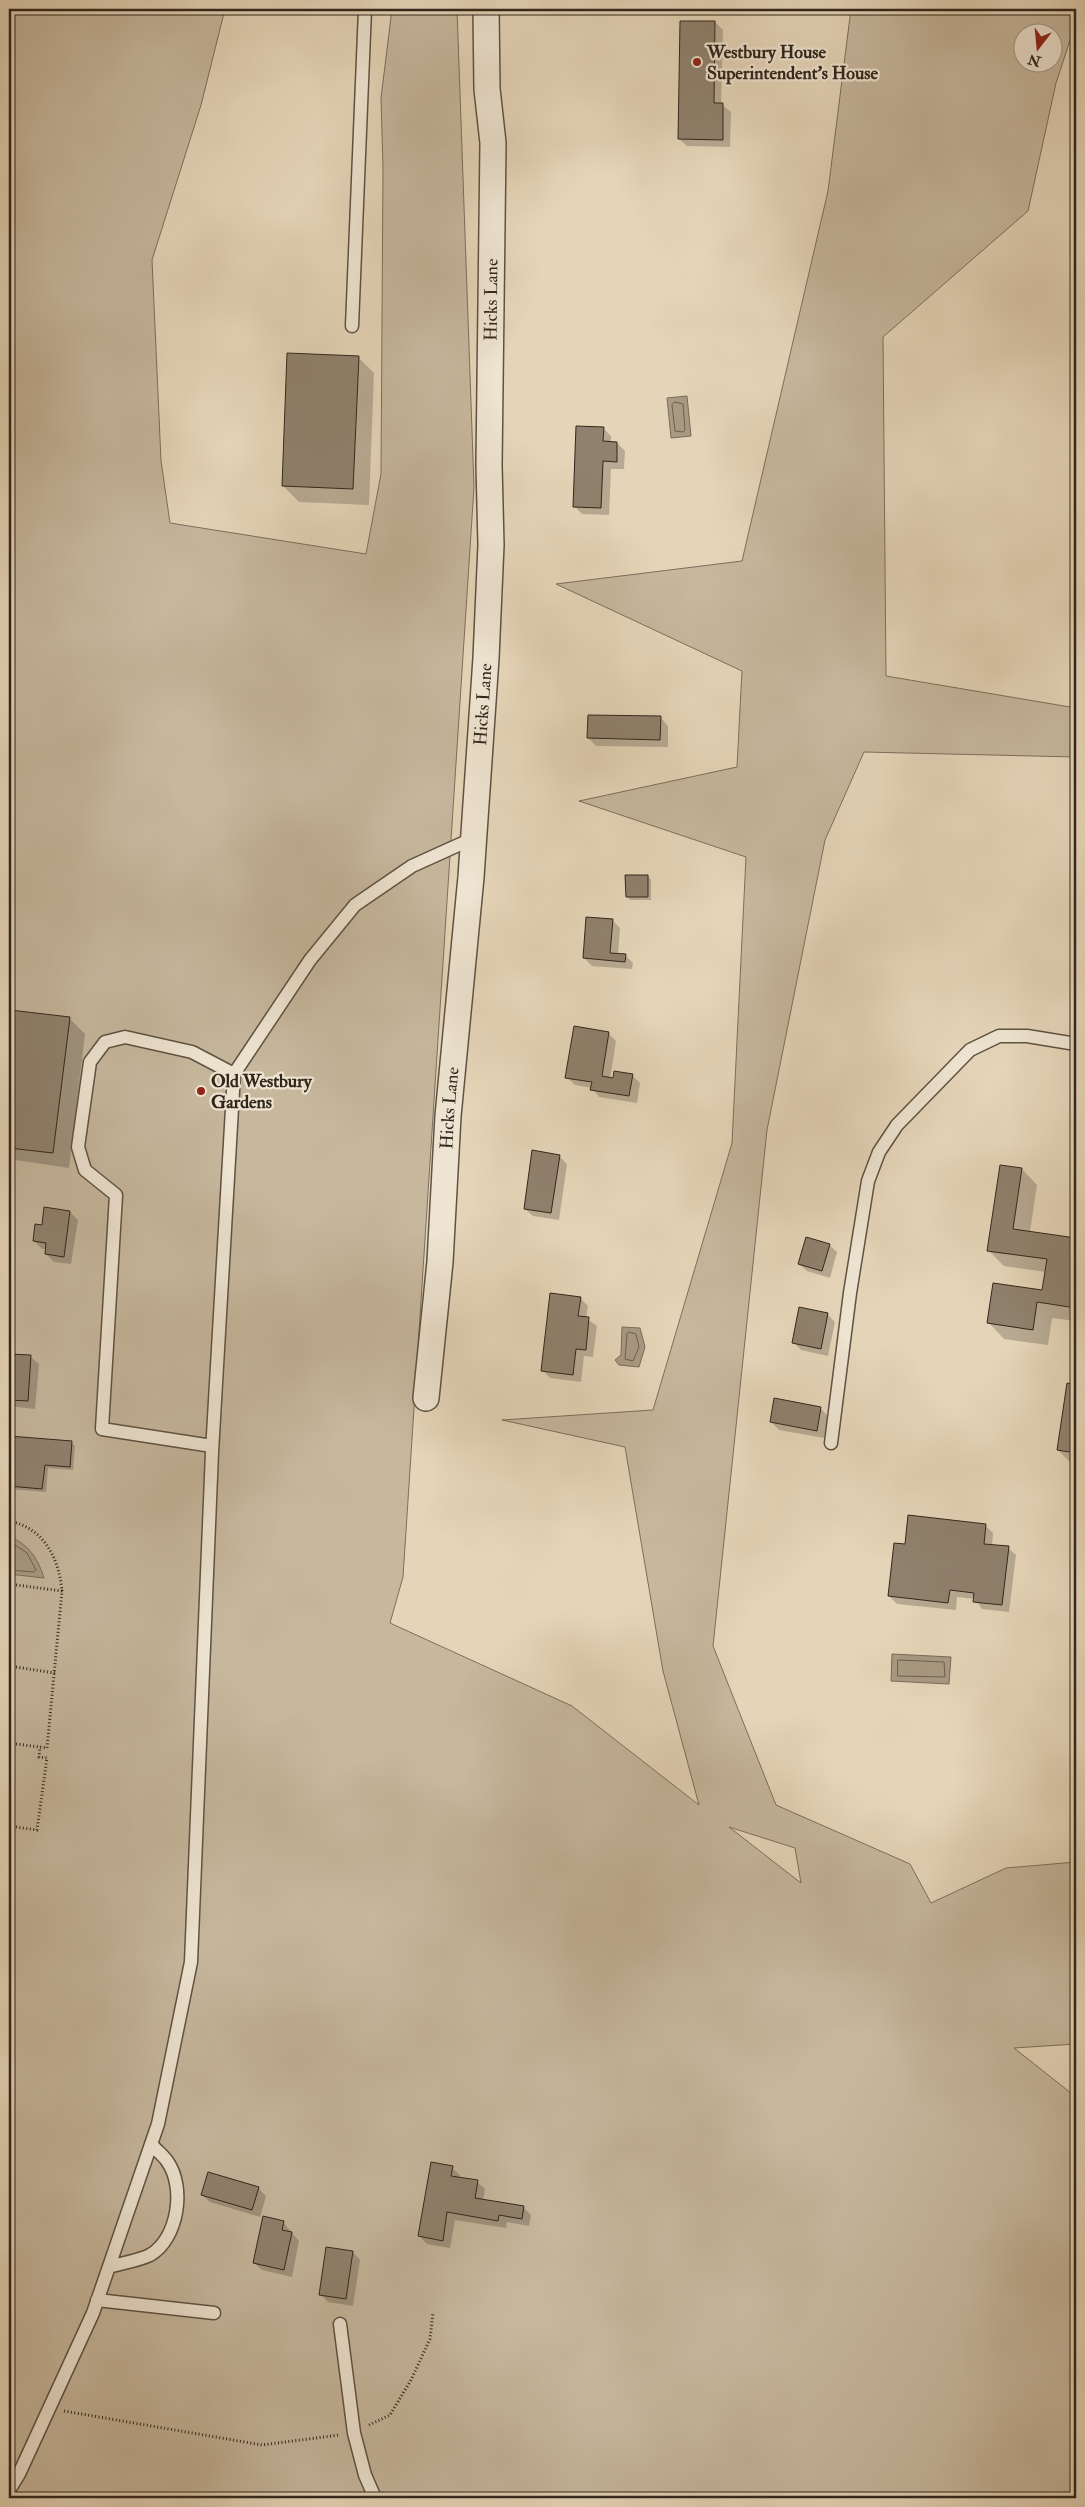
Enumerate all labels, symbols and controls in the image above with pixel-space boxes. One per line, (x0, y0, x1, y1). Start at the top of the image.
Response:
north arrow (1012, 22, 1062, 72)
place label: Westbury House Superintendent's House (706, 41, 878, 85)
text: N (1026, 50, 1044, 70)
marker: Westbury House Superintendent's House (691, 56, 703, 68)
street label: Hicks Lane (479, 258, 503, 341)
street label: Hicks Lane (469, 662, 497, 746)
street label: Hicks Lane (435, 1065, 464, 1150)
place label: Old Westbury Gardens (211, 1070, 313, 1114)
marker: Old Westbury Gardens (195, 1085, 207, 1097)

